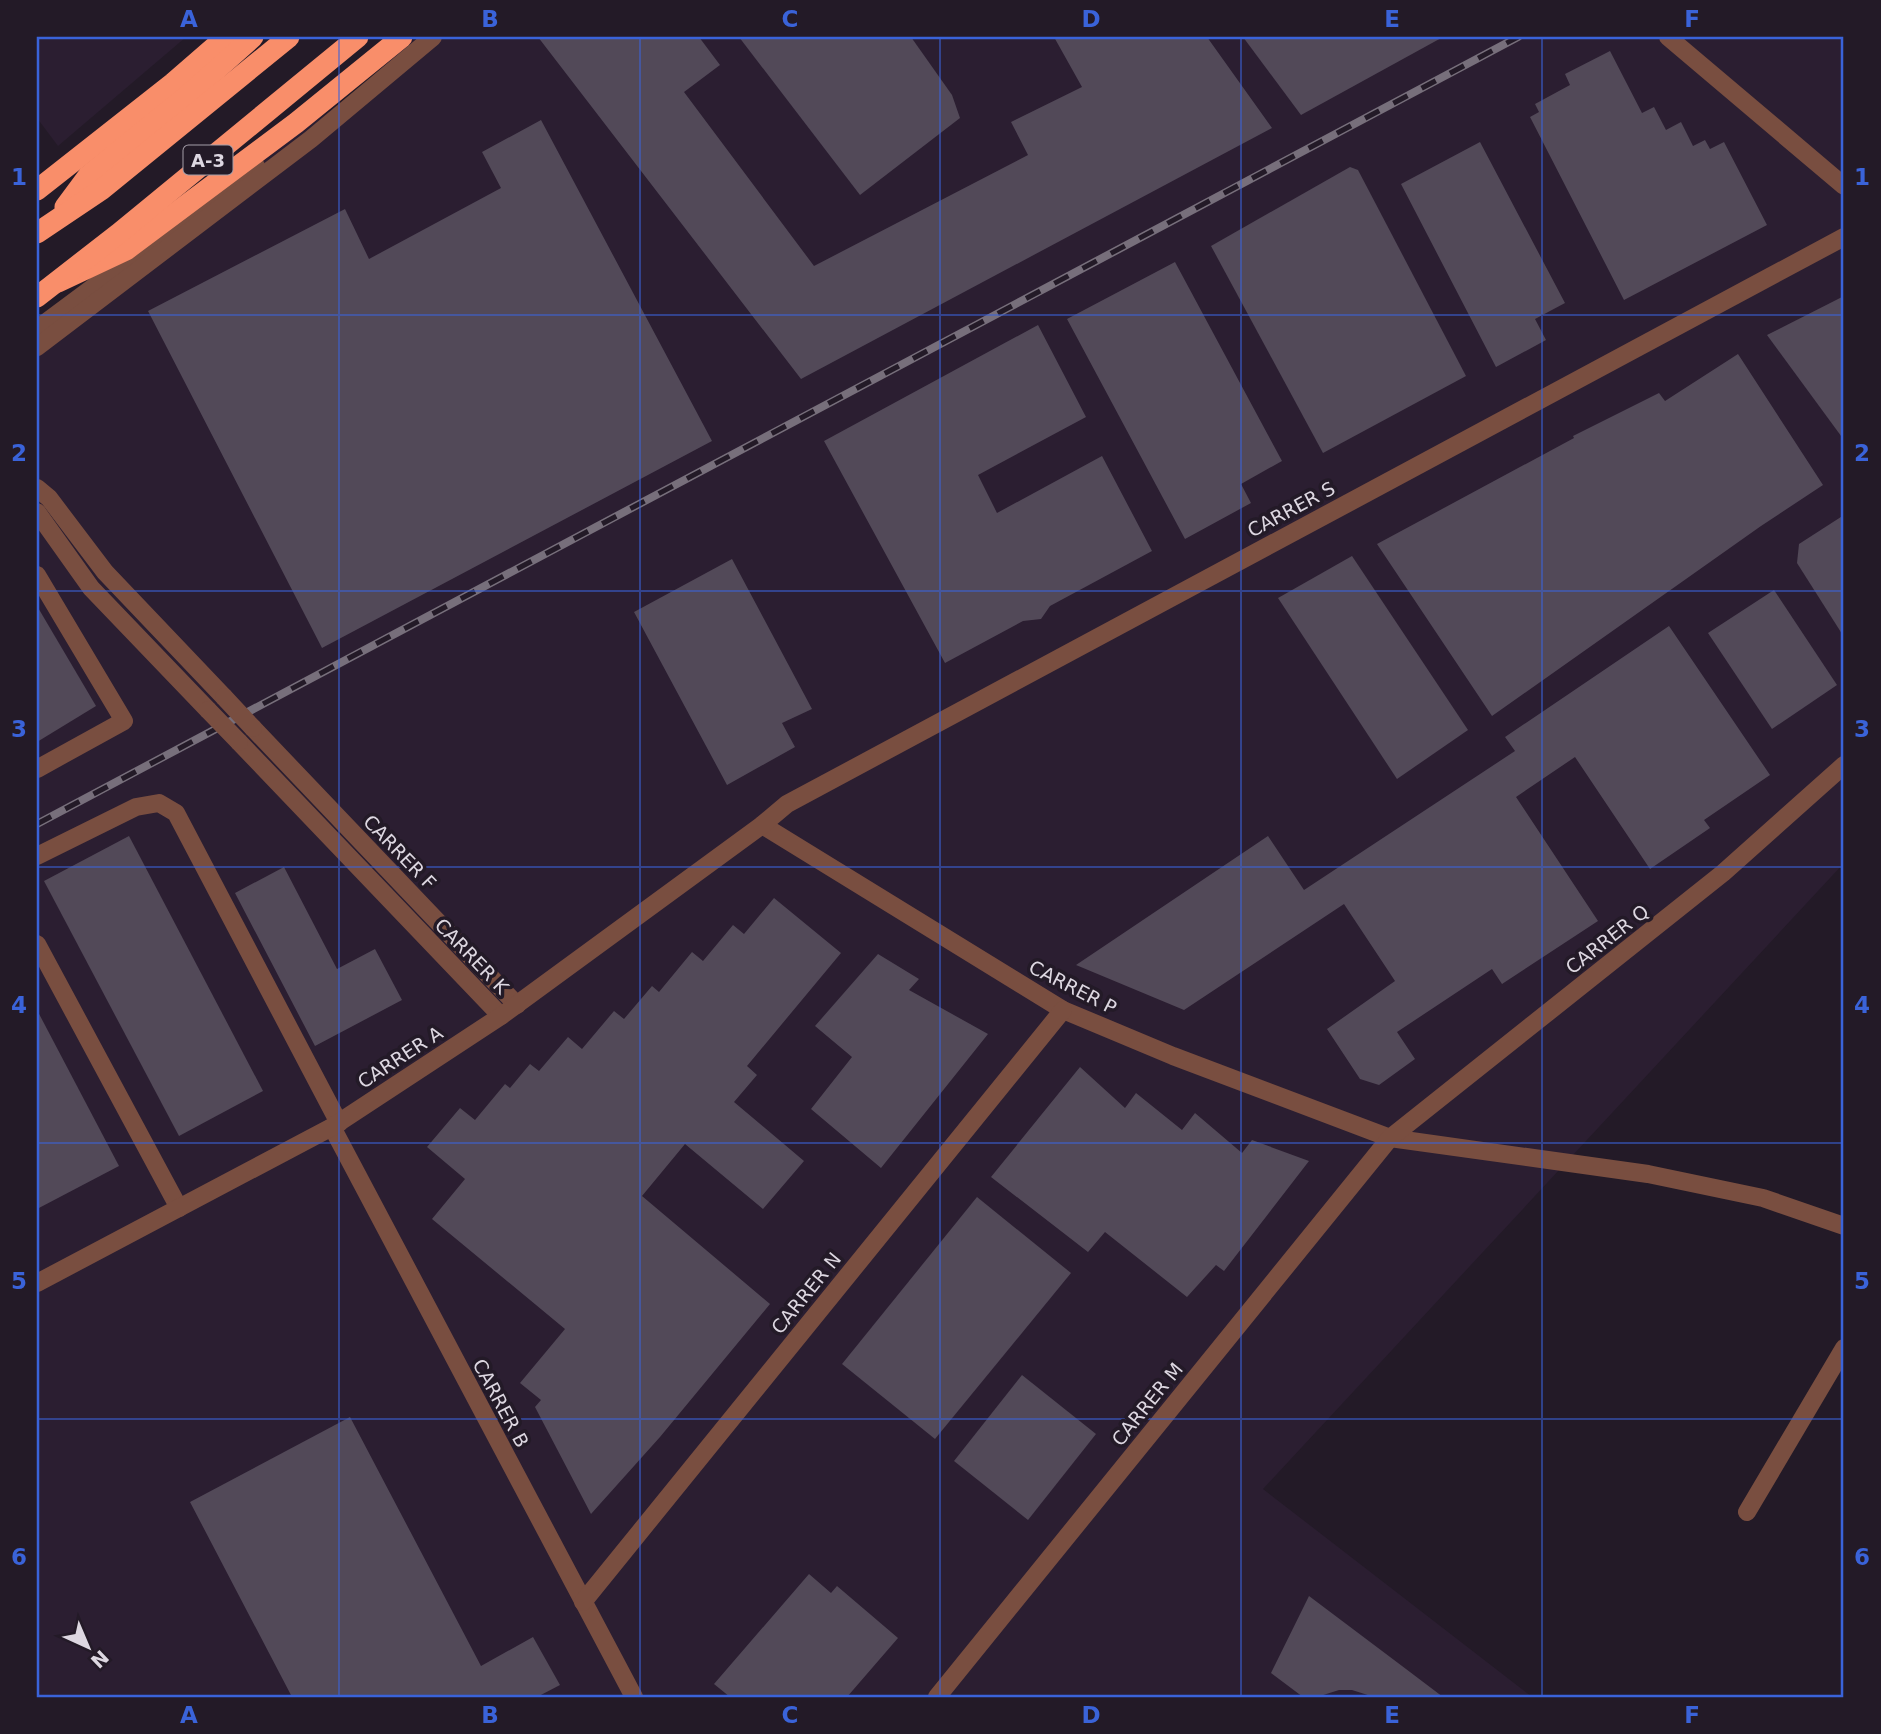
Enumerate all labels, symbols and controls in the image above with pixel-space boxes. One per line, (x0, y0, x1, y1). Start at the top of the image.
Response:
text: A (180, 6, 198, 32)
text: B (481, 6, 499, 32)
text: C (782, 6, 798, 32)
text: D (1081, 6, 1101, 32)
text: E (1384, 6, 1400, 32)
text: F (1684, 6, 1700, 32)
road number: A-3 (184, 146, 232, 174)
text: 1 (11, 164, 27, 190)
text: 1 (1854, 164, 1870, 190)
text: 2 (11, 440, 27, 466)
text: 2 (1854, 440, 1870, 466)
street label: CARRER S (1243, 477, 1339, 541)
text: 3 (11, 716, 27, 742)
text: 3 (1854, 716, 1870, 742)
street label: CARRER F (359, 810, 441, 894)
street label: CARRER Q (1561, 900, 1653, 978)
street label: CARRER K (431, 914, 514, 999)
street label: CARRER P (1026, 956, 1120, 1018)
text: 4 (11, 992, 27, 1018)
text: 4 (1854, 992, 1870, 1018)
street label: CARRER A (353, 1021, 447, 1093)
street label: CARRER N (767, 1248, 845, 1338)
text: 5 (11, 1268, 27, 1294)
text: 5 (1854, 1268, 1870, 1294)
street label: CARRER B (469, 1355, 533, 1451)
street label: CARRER M (1107, 1358, 1187, 1450)
text: 6 (11, 1544, 27, 1570)
text: 6 (1854, 1544, 1870, 1570)
north arrow (52, 1612, 122, 1682)
text: N (86, 1646, 113, 1673)
text: A (180, 1702, 198, 1728)
text: B (481, 1702, 499, 1728)
text: C (782, 1702, 798, 1728)
text: D (1081, 1702, 1101, 1728)
text: E (1384, 1702, 1400, 1728)
text: F (1684, 1702, 1700, 1728)

